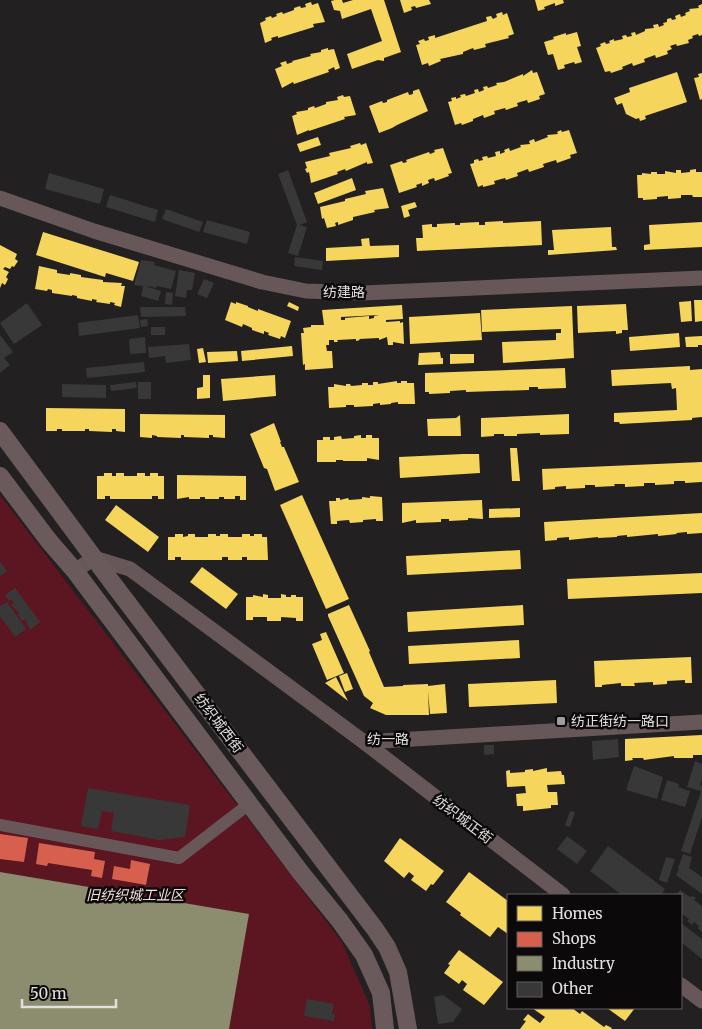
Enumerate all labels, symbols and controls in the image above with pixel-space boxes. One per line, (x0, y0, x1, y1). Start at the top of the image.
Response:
street label: 纺建路 (323, 283, 365, 301)
street label: 纺织城西街 (191, 690, 247, 756)
place label: 纺正街纺一路口 (571, 712, 669, 730)
marker: 纺正街纺一路口 (555, 715, 567, 727)
street label: 纺一路 (367, 730, 409, 748)
street label: 纺织城正街 (430, 791, 496, 847)
park label: 旧纺织城工业区 (86, 886, 186, 904)
legend (507, 894, 682, 1009)
text: Homes (552, 904, 603, 923)
text: Shops (552, 929, 596, 948)
text: Industry (552, 954, 615, 973)
scale bar (22, 976, 116, 1008)
text: Other (552, 979, 594, 998)
text: 50 m (30, 984, 67, 1003)

